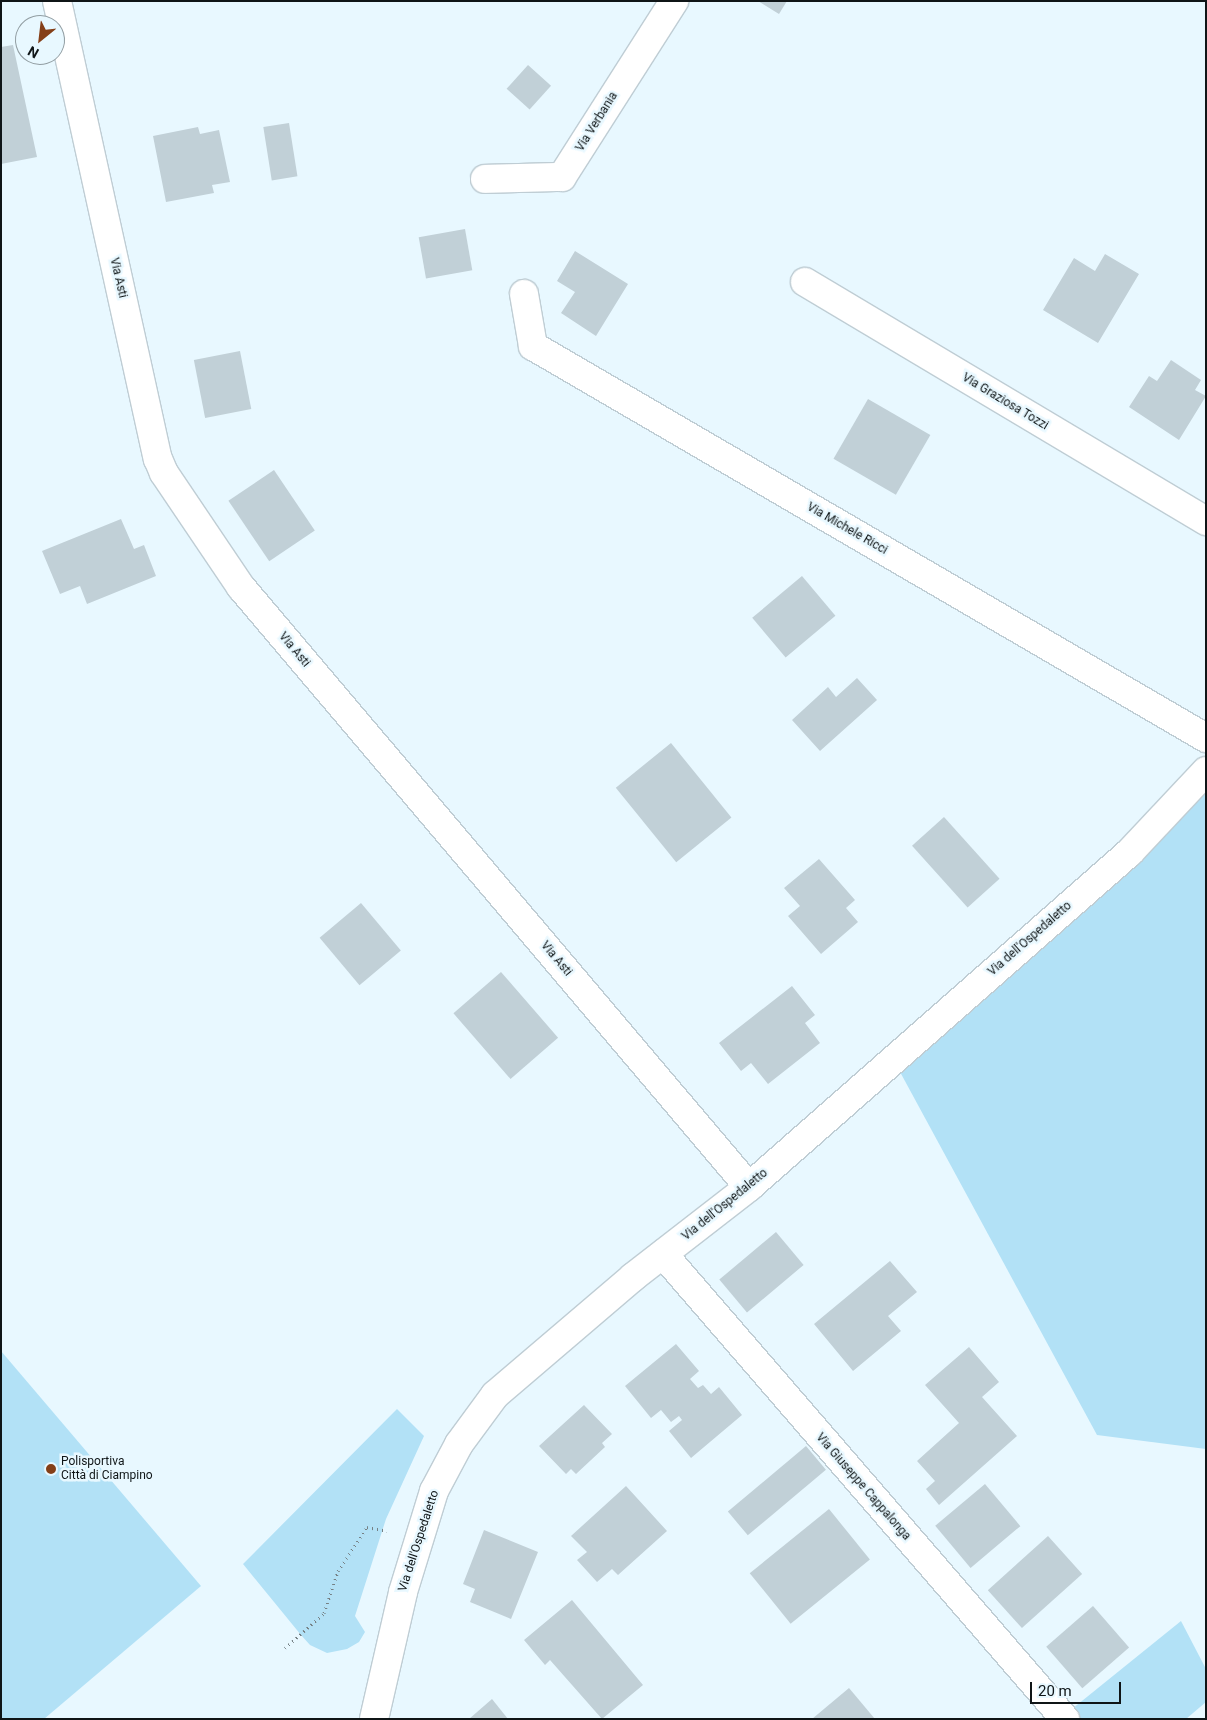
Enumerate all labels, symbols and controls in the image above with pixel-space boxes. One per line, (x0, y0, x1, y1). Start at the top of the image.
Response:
north arrow (15, 15, 65, 65)
text: N (25, 43, 41, 62)
street label: Via Verbania (573, 90, 621, 154)
street label: Via Asti (106, 256, 130, 300)
street label: Via Graziosa Tozzi (959, 371, 1051, 433)
street label: Via Michele Ricci (804, 500, 890, 558)
street label: Via Asti (275, 630, 313, 670)
street label: Via dell'Ospedaletto (985, 899, 1075, 979)
street label: Via Asti (537, 939, 575, 979)
street label: Via dell'Ospedaletto (679, 1166, 771, 1244)
street label: Via Giuseppe Cappalonga (813, 1431, 913, 1543)
place label: Polisportiva Città di Ciampino (61, 1455, 153, 1483)
marker: Polisportiva Città di Ciampino (45, 1463, 57, 1475)
street label: Via dell'Ospedaletto (396, 1488, 442, 1594)
scale bar (1032, 1672, 1123, 1704)
text: 20 m (1038, 1682, 1072, 1700)

